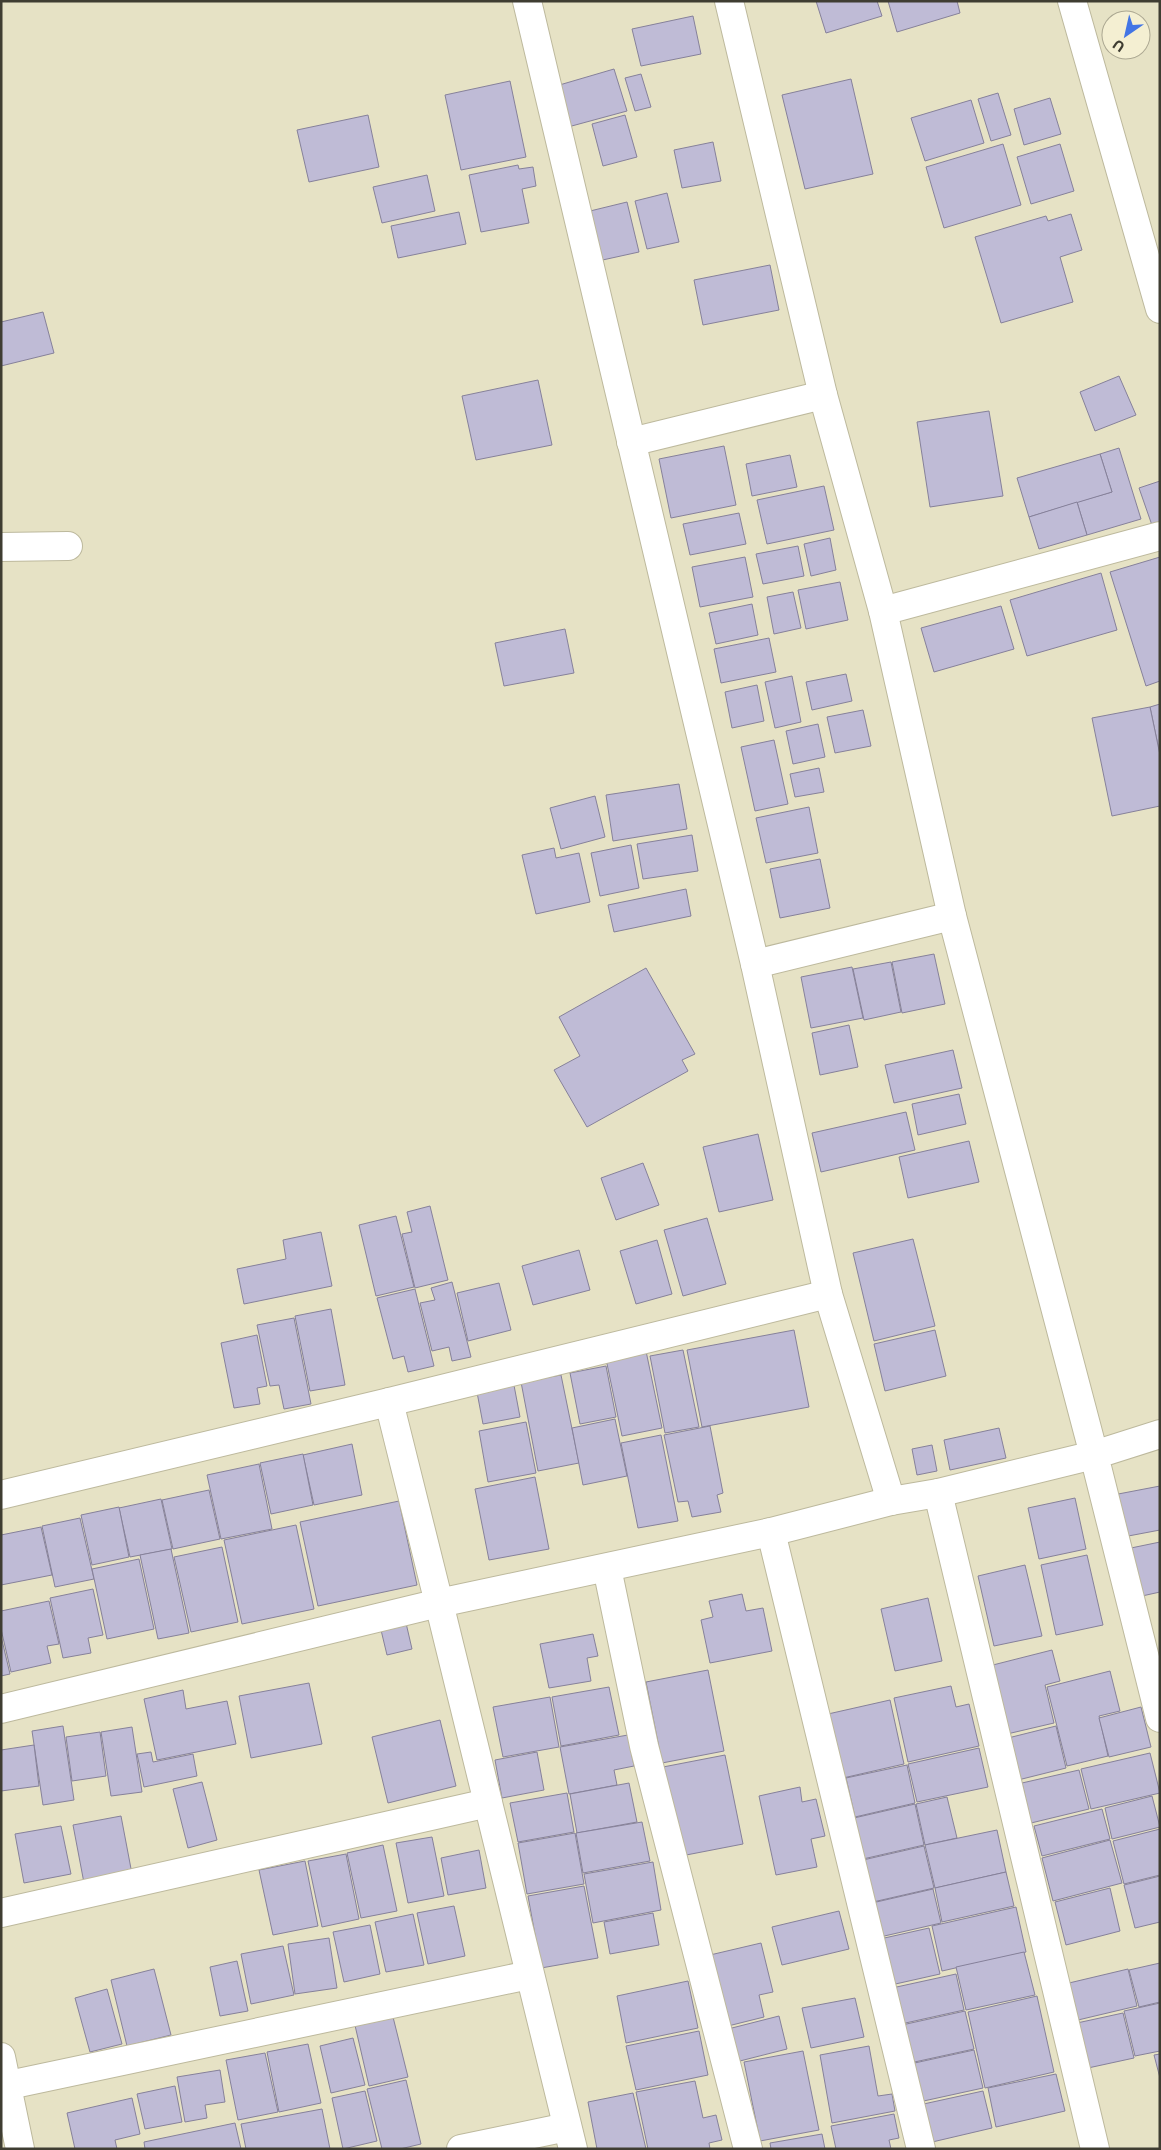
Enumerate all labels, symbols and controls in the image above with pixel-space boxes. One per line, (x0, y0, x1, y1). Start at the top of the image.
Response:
north arrow (1101, 10, 1151, 60)
text: U (1109, 35, 1128, 56)

